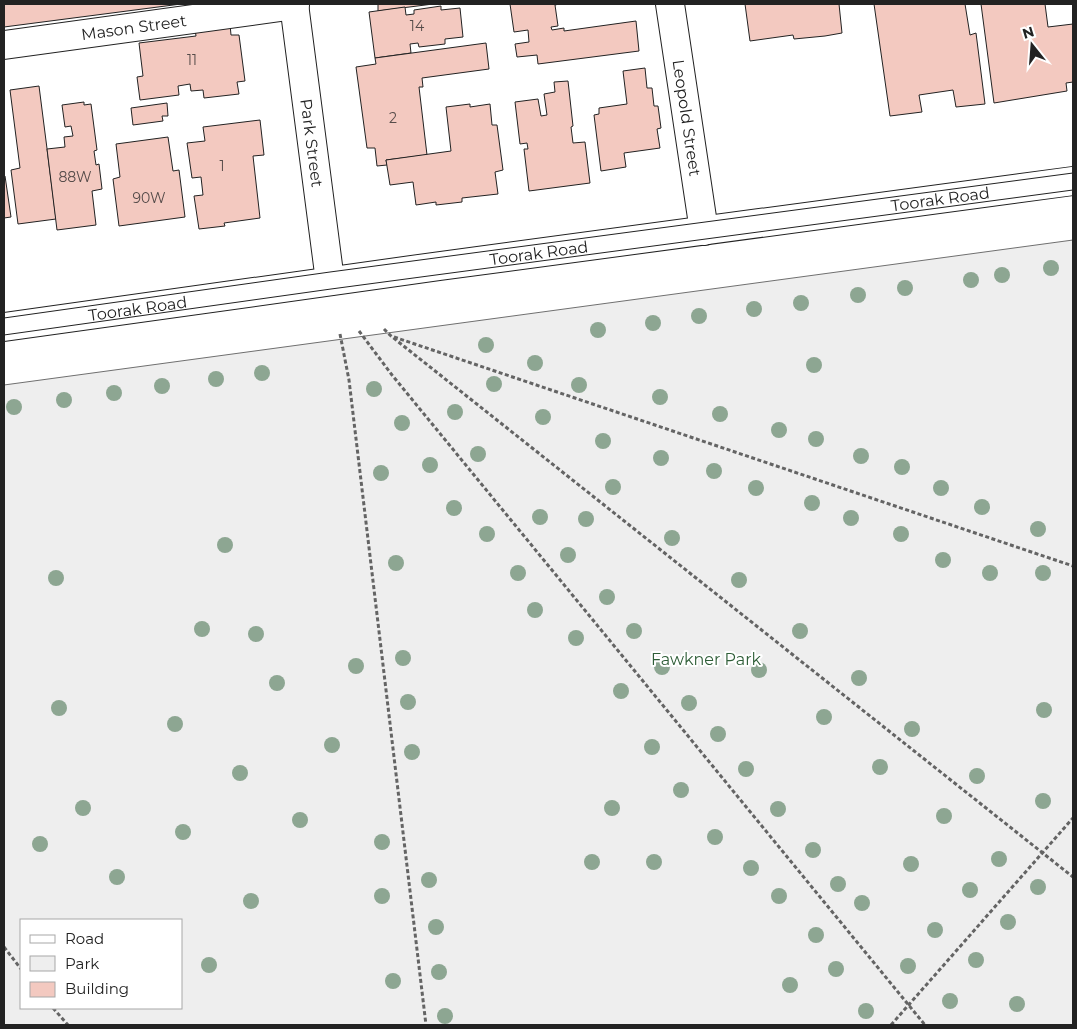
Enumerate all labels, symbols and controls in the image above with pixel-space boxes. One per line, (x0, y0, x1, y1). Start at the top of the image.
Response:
street label: Mason Street (80, 10, 188, 44)
house number: 14 (410, 17, 425, 35)
north arrow (1007, 20, 1057, 70)
text: N (1020, 22, 1036, 43)
house number: 11 (187, 51, 197, 69)
street label: Leopold Street (669, 58, 705, 178)
street label: Park Street (297, 97, 327, 189)
house number: 2 (389, 109, 397, 127)
house number: 1 (219, 157, 225, 175)
house number: 88W (58, 168, 92, 186)
street label: Toorak Road (890, 183, 991, 215)
house number: 90W (133, 189, 166, 207)
street label: Toorak Road (488, 237, 589, 269)
street label: Toorak Road (87, 292, 188, 325)
park label: Fawkner Park (651, 650, 762, 669)
legend (20, 919, 182, 1009)
text: Road (65, 929, 104, 948)
text: Park (65, 954, 99, 973)
text: Building (65, 979, 129, 998)

